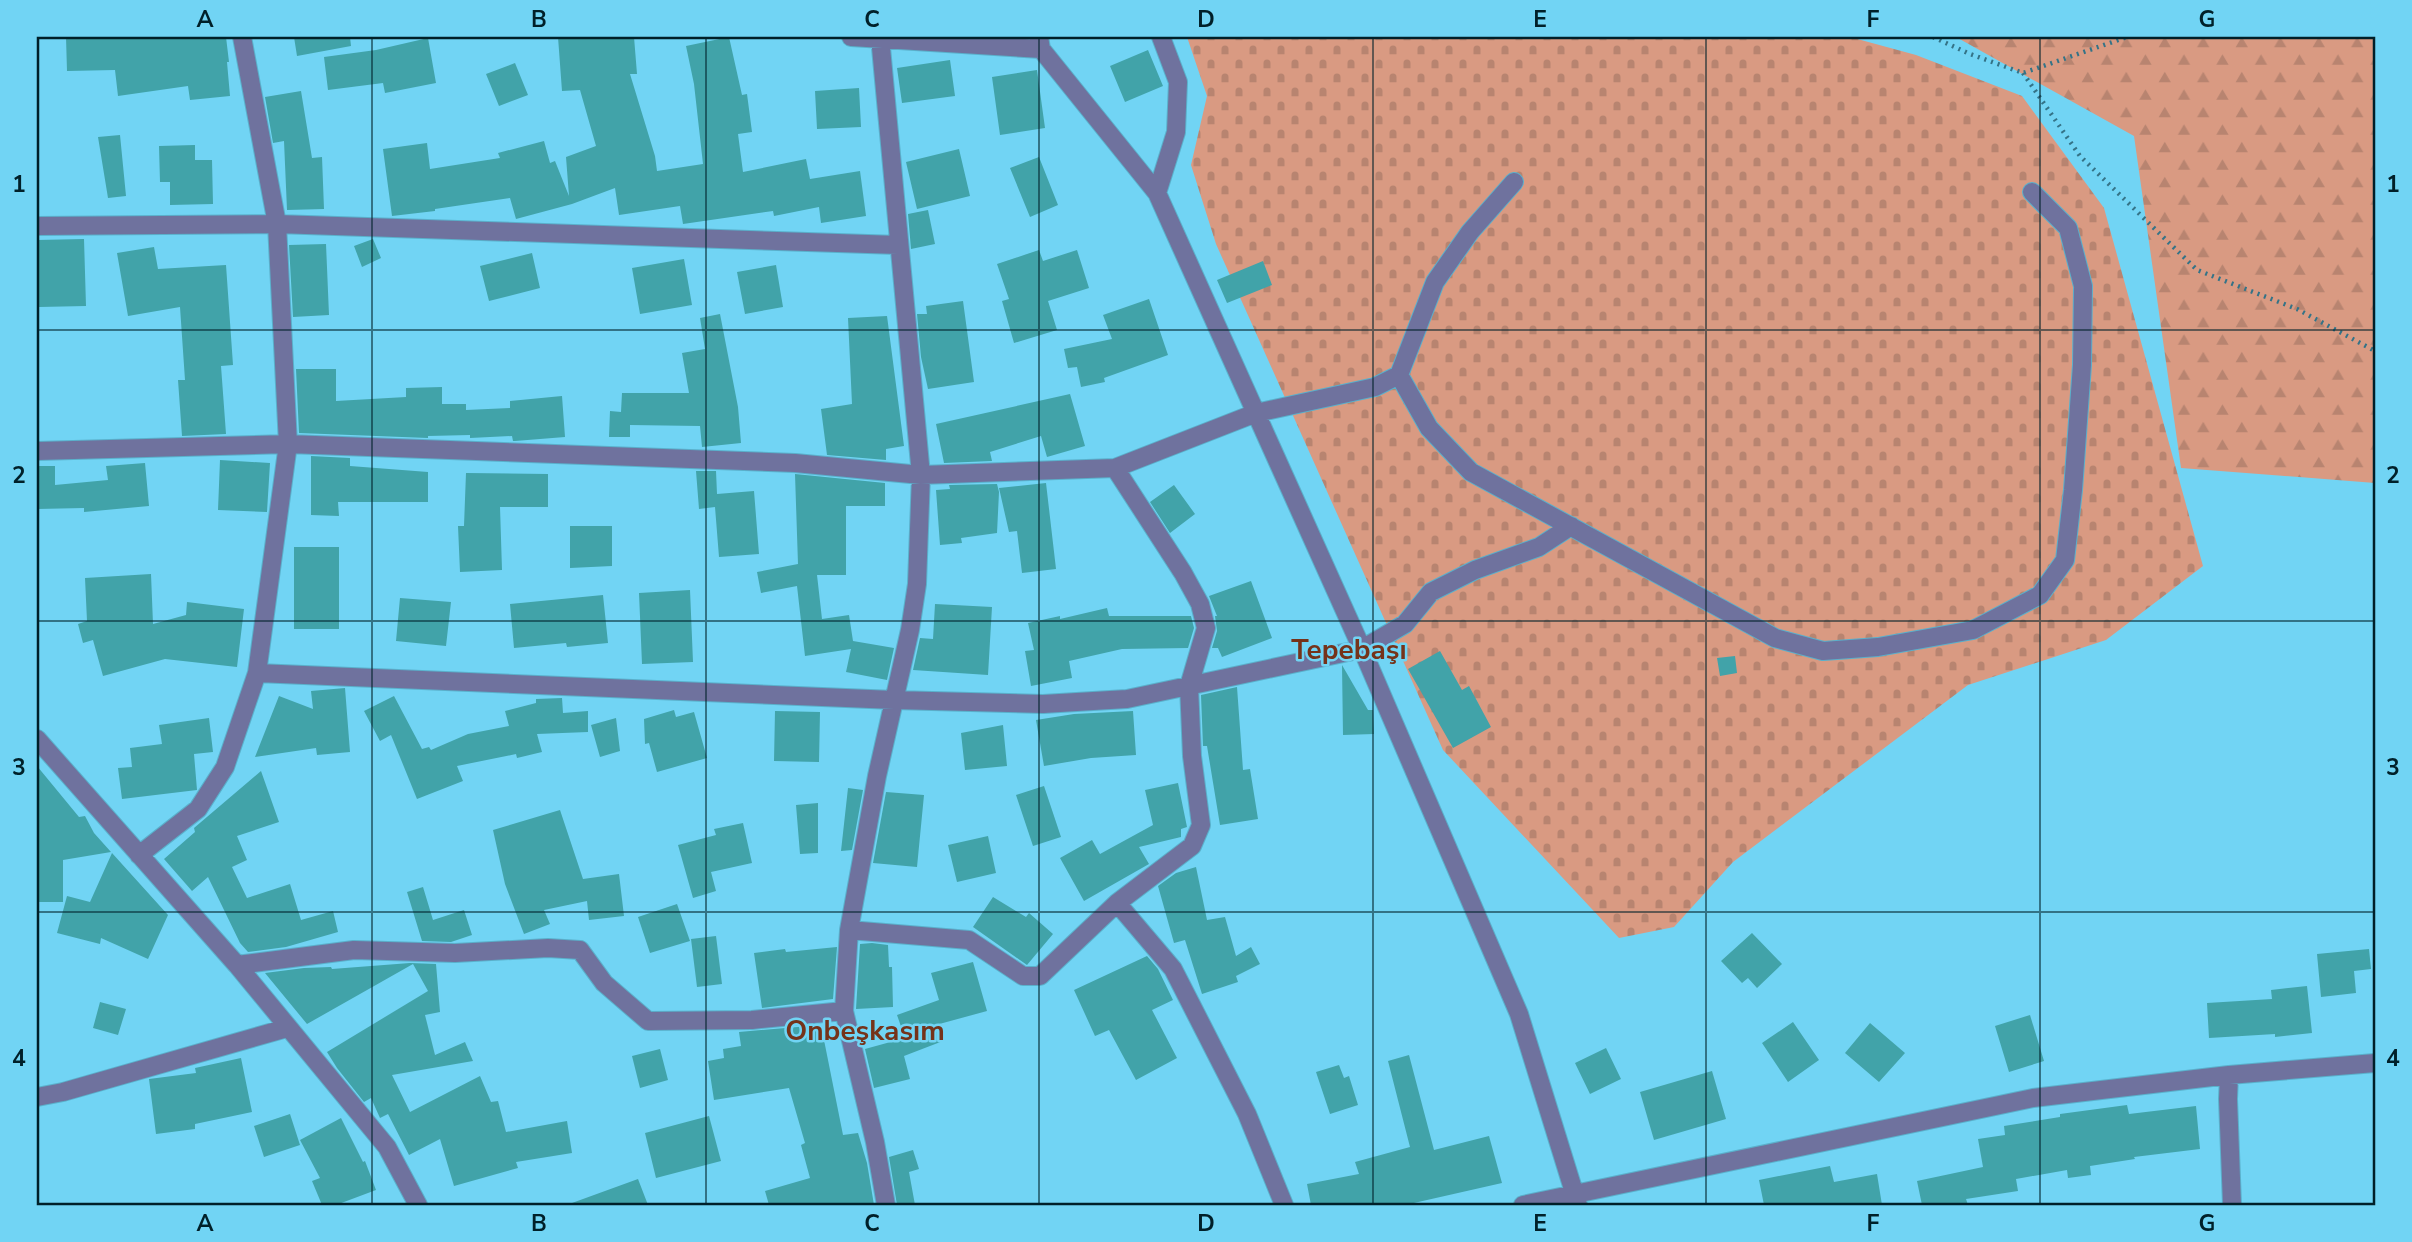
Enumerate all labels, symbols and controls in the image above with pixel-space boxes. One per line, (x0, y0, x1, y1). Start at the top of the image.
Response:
text: A (196, 4, 214, 35)
text: B (531, 4, 547, 35)
text: C (864, 4, 880, 35)
text: D (1197, 4, 1215, 35)
text: E (1533, 4, 1547, 35)
text: F (1867, 4, 1880, 35)
text: G (2199, 4, 2215, 35)
text: 1 (12, 169, 26, 200)
text: 1 (2386, 169, 2400, 200)
text: 2 (12, 460, 26, 491)
text: 2 (2386, 460, 2400, 491)
district label: Tepebaşı (1291, 631, 1407, 669)
text: 3 (12, 752, 26, 783)
text: 3 (2386, 752, 2400, 783)
district label: Onbeşkasım (785, 1012, 945, 1050)
text: 4 (12, 1043, 26, 1074)
text: 4 (2386, 1043, 2400, 1074)
text: A (196, 1208, 214, 1239)
text: B (531, 1208, 547, 1239)
text: C (864, 1208, 880, 1239)
text: D (1197, 1208, 1215, 1239)
text: E (1533, 1208, 1547, 1239)
text: F (1867, 1208, 1880, 1239)
text: G (2199, 1208, 2215, 1239)

